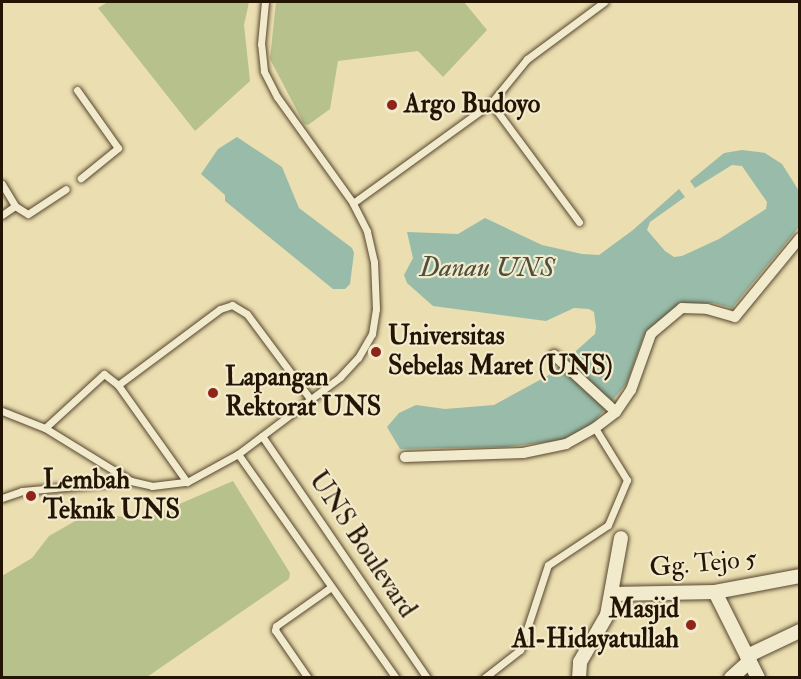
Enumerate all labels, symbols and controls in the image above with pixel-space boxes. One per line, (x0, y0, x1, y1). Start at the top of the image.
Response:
place label: Argo Budoyo (404, 89, 540, 121)
marker: Argo Budoyo (385, 98, 399, 112)
water label: Danau UNS (419, 252, 555, 284)
place label: Universitas Sebelas Maret (UNS) (388, 321, 612, 382)
marker: Universitas Sebelas Maret (UNS) (369, 345, 383, 359)
place label: Lapangan Rektorat UNS (225, 362, 381, 424)
marker: Lapangan Rektorat UNS (206, 386, 220, 400)
place label: Lembah Teknik UNS (43, 465, 180, 526)
street label: UNS Boulevard (302, 466, 422, 624)
marker: Lembah Teknik UNS (24, 489, 38, 503)
street label: Gg. Tejo 5 (648, 544, 758, 584)
place label: Masjid Al-Hidayatullah (512, 594, 679, 656)
marker: Masjid Al-Hidayatullah (684, 618, 698, 632)

